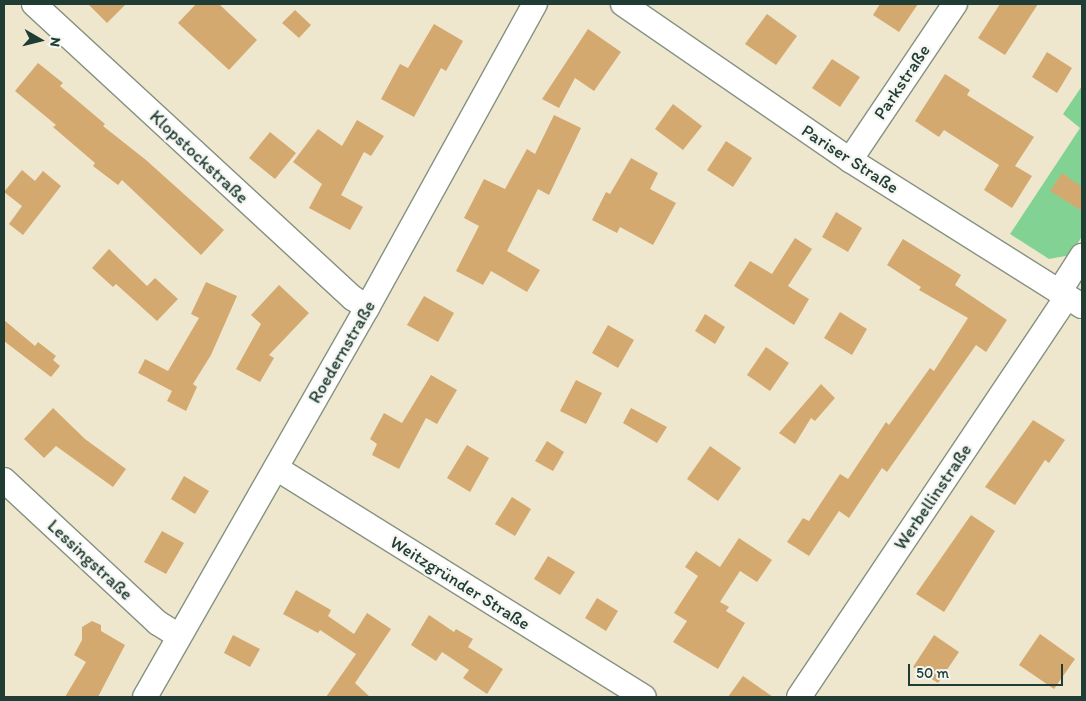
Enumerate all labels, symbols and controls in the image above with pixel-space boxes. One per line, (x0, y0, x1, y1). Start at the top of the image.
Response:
north arrow (15, 15, 65, 65)
text: N (46, 36, 64, 48)
street label: Parkstraße (869, 40, 935, 124)
street label: Klopstockstraße (145, 106, 253, 208)
street label: Pariser Straße (797, 120, 903, 198)
street label: Roedernstraße (304, 297, 380, 407)
street label: Werbellinstraße (890, 440, 976, 554)
street label: Lessingstraße (43, 515, 137, 605)
street label: Weitzgründer Straße (386, 531, 534, 635)
scale bar (911, 654, 1066, 686)
text: 50 m (916, 664, 949, 682)

